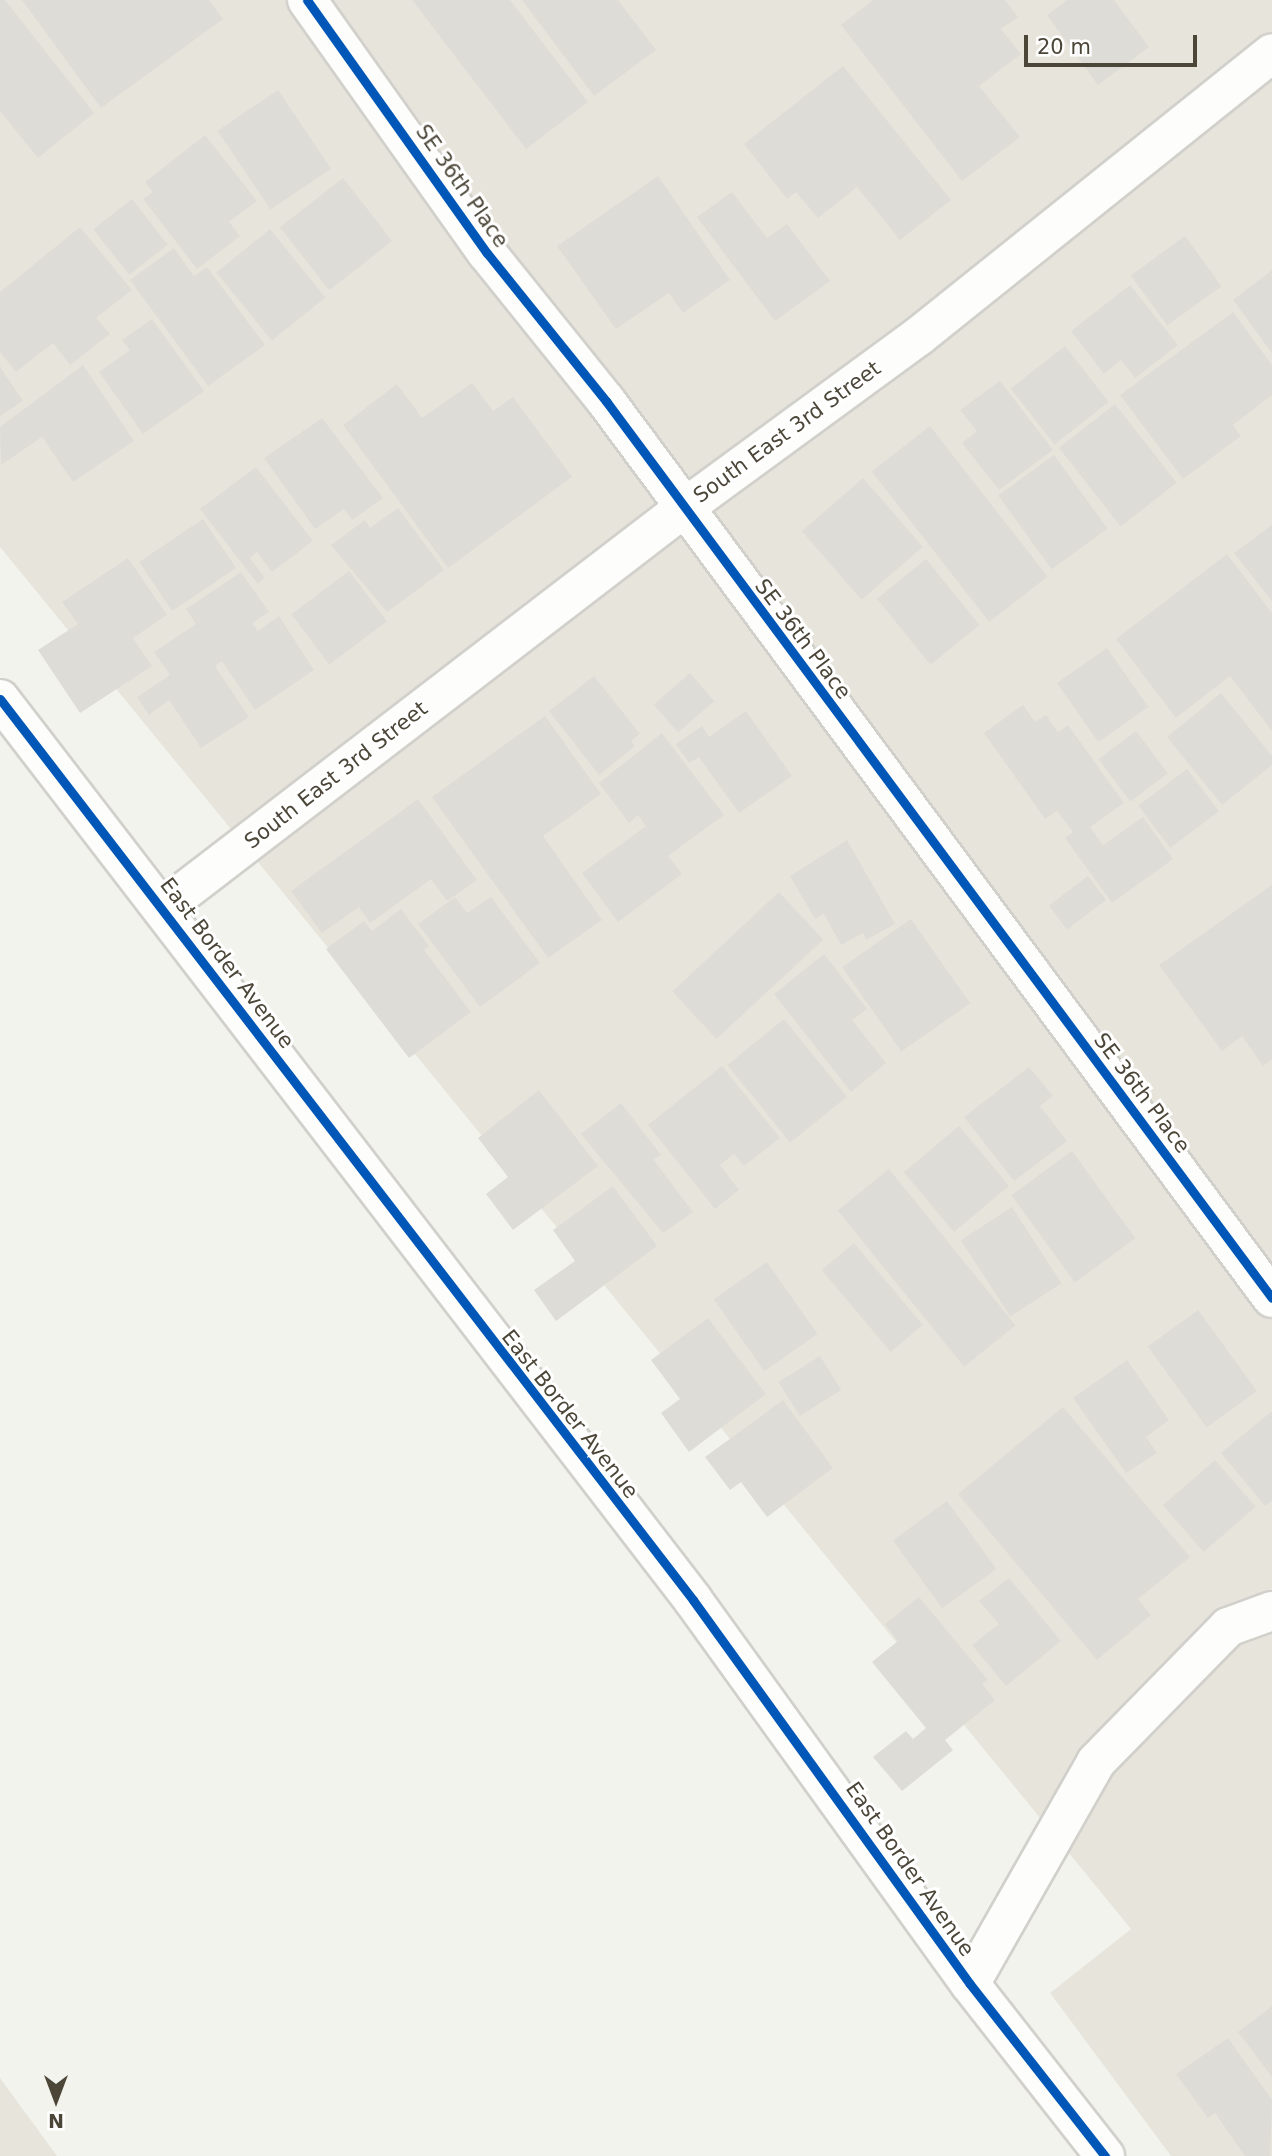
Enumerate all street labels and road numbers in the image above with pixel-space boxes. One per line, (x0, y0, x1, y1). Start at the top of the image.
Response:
street label: SE 36th Place (410, 120, 514, 252)
street label: South East 3rd Street (689, 356, 885, 508)
street label: SE 36th Place (750, 574, 856, 704)
street label: South East 3rd Street (240, 696, 432, 854)
street label: East Border Avenue (155, 873, 299, 1053)
street label: SE 36th Place (1089, 1028, 1195, 1158)
street label: East Border Avenue (496, 1325, 644, 1503)
street label: East Border Avenue (840, 1777, 980, 1961)

